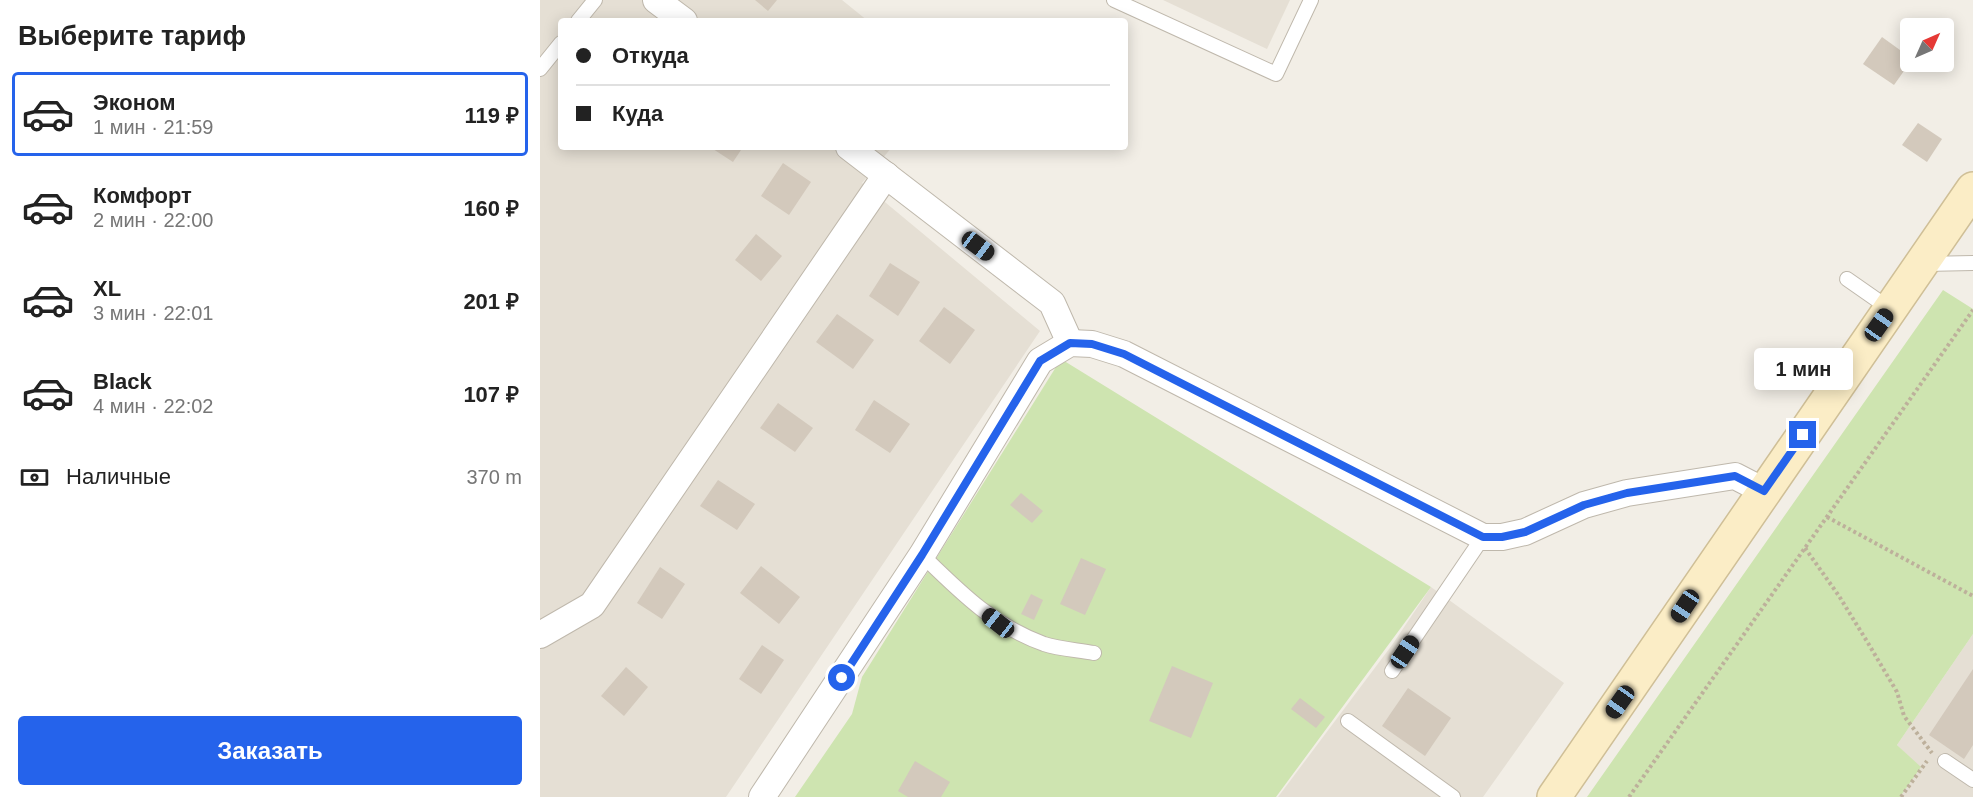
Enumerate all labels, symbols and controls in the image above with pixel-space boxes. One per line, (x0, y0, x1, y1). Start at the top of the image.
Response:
north arrow (1900, 18, 1954, 72)
map controls (1900, 18, 1954, 72)
text: Выберите тариф (18, 21, 246, 51)
text: Откуда (612, 43, 689, 68)
icon: car (21, 87, 75, 141)
text: Эконом (93, 90, 176, 115)
text: Куда (612, 101, 663, 126)
text: 119 ₽ (465, 103, 519, 128)
text: 1 мин · 21:59 (93, 116, 213, 138)
icon: car (21, 180, 75, 234)
text: Комфорт (93, 183, 192, 208)
text: 160 ₽ (463, 196, 519, 221)
text: 2 мин · 22:00 (93, 209, 213, 231)
car (958, 228, 998, 264)
icon: car (21, 273, 75, 327)
text: XL (93, 276, 121, 301)
text: 201 ₽ (463, 289, 519, 314)
text: 3 мин · 22:01 (93, 302, 213, 324)
car (1861, 305, 1897, 345)
callout: 1 мин (1754, 348, 1852, 390)
text: 1 мин (1776, 358, 1831, 380)
icon: car (21, 366, 75, 420)
text: Black (93, 369, 152, 394)
text: 107 ₽ (463, 382, 519, 407)
text: 4 мин · 22:02 (93, 395, 213, 417)
route end (1789, 421, 1816, 448)
icon: cash (18, 461, 51, 494)
text: Наличные (66, 464, 171, 489)
text: 370 m (466, 466, 522, 488)
car (1667, 586, 1703, 626)
car (978, 605, 1018, 641)
car (1387, 632, 1423, 672)
route start (828, 664, 855, 691)
car (1602, 682, 1638, 722)
button: Заказать (18, 716, 522, 785)

